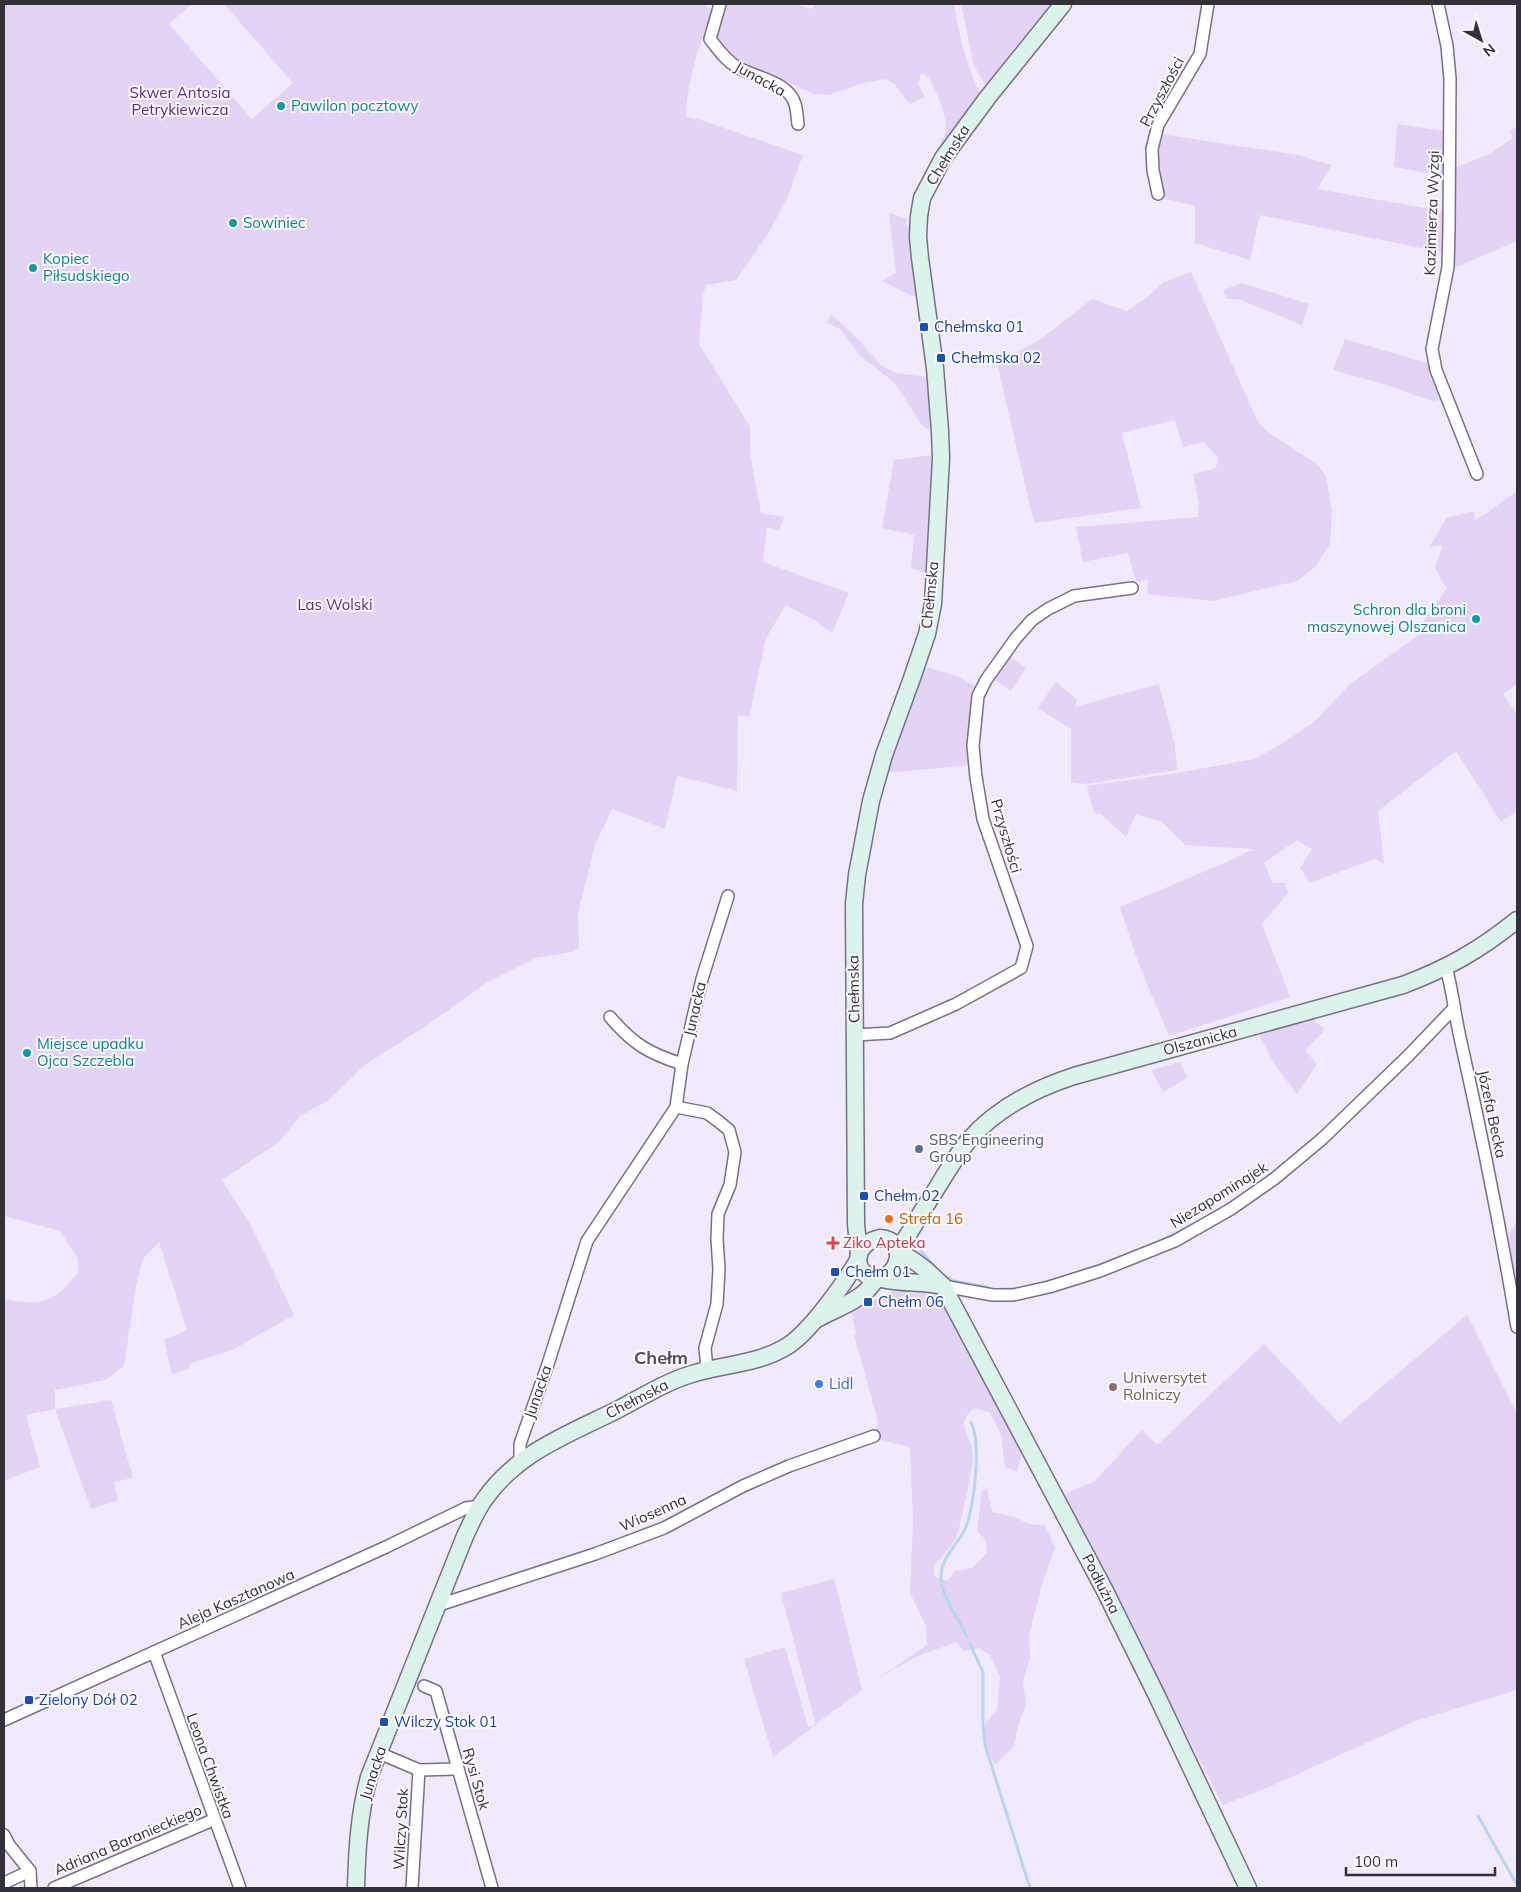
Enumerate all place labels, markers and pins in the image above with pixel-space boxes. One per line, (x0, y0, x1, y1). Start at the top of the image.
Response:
place label: Pawilon pocztowy (291, 96, 418, 115)
marker: Pawilon pocztowy (275, 100, 287, 112)
place label: Sowiniec (243, 213, 305, 232)
marker: Sowiniec (227, 217, 239, 229)
place label: Kopiec Piłsudskiego (43, 249, 130, 285)
marker: Kopiec Piłsudskiego (27, 262, 39, 274)
place label: Chełmska 01 (934, 317, 1024, 336)
marker: Chełmska 01 (918, 321, 930, 333)
place label: Chełmska 02 (951, 348, 1041, 367)
marker: Chełmska 02 (935, 352, 947, 364)
place label: Schron dla broni maszynowej Olszanica (1307, 600, 1466, 636)
marker: Schron dla broni maszynowej Olszanica (1470, 613, 1482, 625)
place label: Miejsce upadku Ojca Szczebla (37, 1034, 144, 1070)
marker: Miejsce upadku Ojca Szczebla (21, 1047, 33, 1059)
place label: SBS Engineering Group (929, 1130, 1044, 1166)
marker: SBS Engineering Group (913, 1143, 925, 1155)
place label: Chełm 02 (874, 1186, 940, 1205)
marker: Chełm 02 (858, 1190, 870, 1202)
place label: Strefa 16 (899, 1209, 963, 1228)
marker: Strefa 16 (883, 1213, 895, 1225)
place label: Ziko Apteka (843, 1233, 925, 1252)
marker: Ziko Apteka (827, 1237, 839, 1249)
place label: Chełm 01 (845, 1262, 911, 1281)
marker: Chełm 01 (829, 1266, 841, 1278)
place label: Chełm 06 (878, 1292, 944, 1311)
marker: Chełm 06 (862, 1296, 874, 1308)
place label: Uniwersytet Rolniczy (1123, 1368, 1207, 1404)
place label: Lidl (829, 1374, 853, 1393)
marker: Lidl (813, 1378, 825, 1390)
marker: Uniwersytet Rolniczy (1107, 1381, 1119, 1393)
place label: Zielony Dół 02 (39, 1690, 138, 1709)
marker: Zielony Dół 02 (23, 1694, 35, 1706)
place label: Wilczy Stok 01 (394, 1712, 498, 1731)
marker: Wilczy Stok 01 (378, 1716, 390, 1728)

